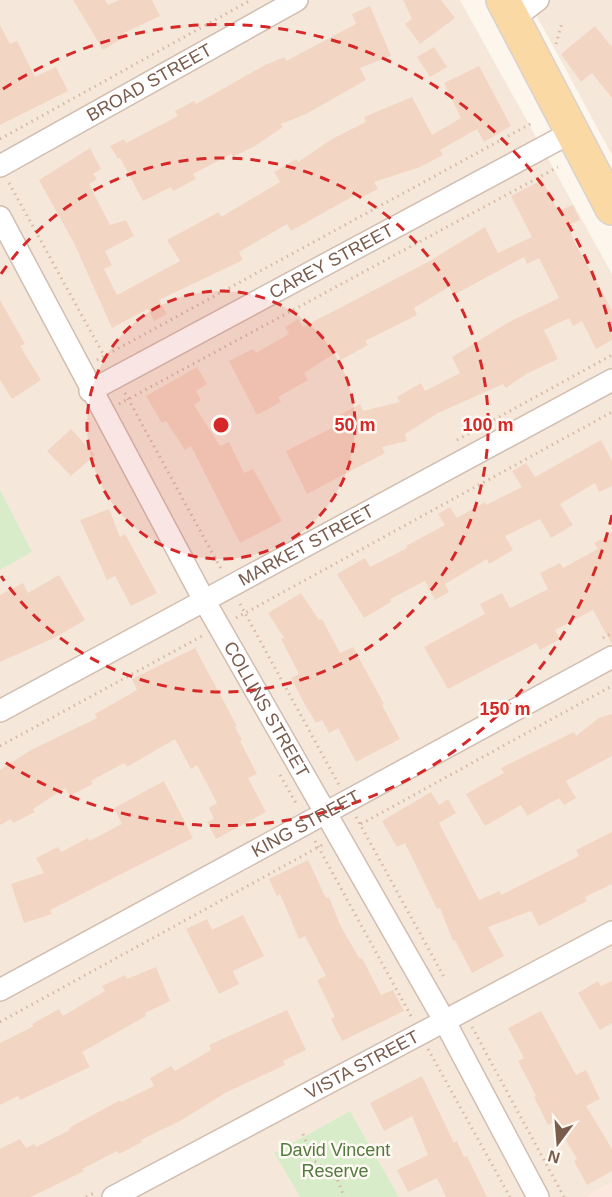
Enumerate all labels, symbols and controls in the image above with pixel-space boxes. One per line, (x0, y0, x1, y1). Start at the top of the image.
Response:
street label: BROAD STREET (83, 40, 215, 125)
street label: CAREY STREET (266, 220, 397, 303)
centre of rings (211, 415, 231, 435)
text: 50 m (334, 415, 376, 435)
text: 100 m (462, 415, 514, 435)
street label: MARKET STREET (235, 501, 377, 590)
street label: COLLINS STREET (220, 638, 313, 781)
text: 150 m (479, 699, 531, 719)
street label: KING STREET (248, 786, 363, 861)
street label: VISTA STREET (302, 1026, 422, 1103)
north arrow (528, 1113, 588, 1173)
park label: David Vincent Reserve (280, 1140, 390, 1181)
text: N (546, 1147, 562, 1167)

